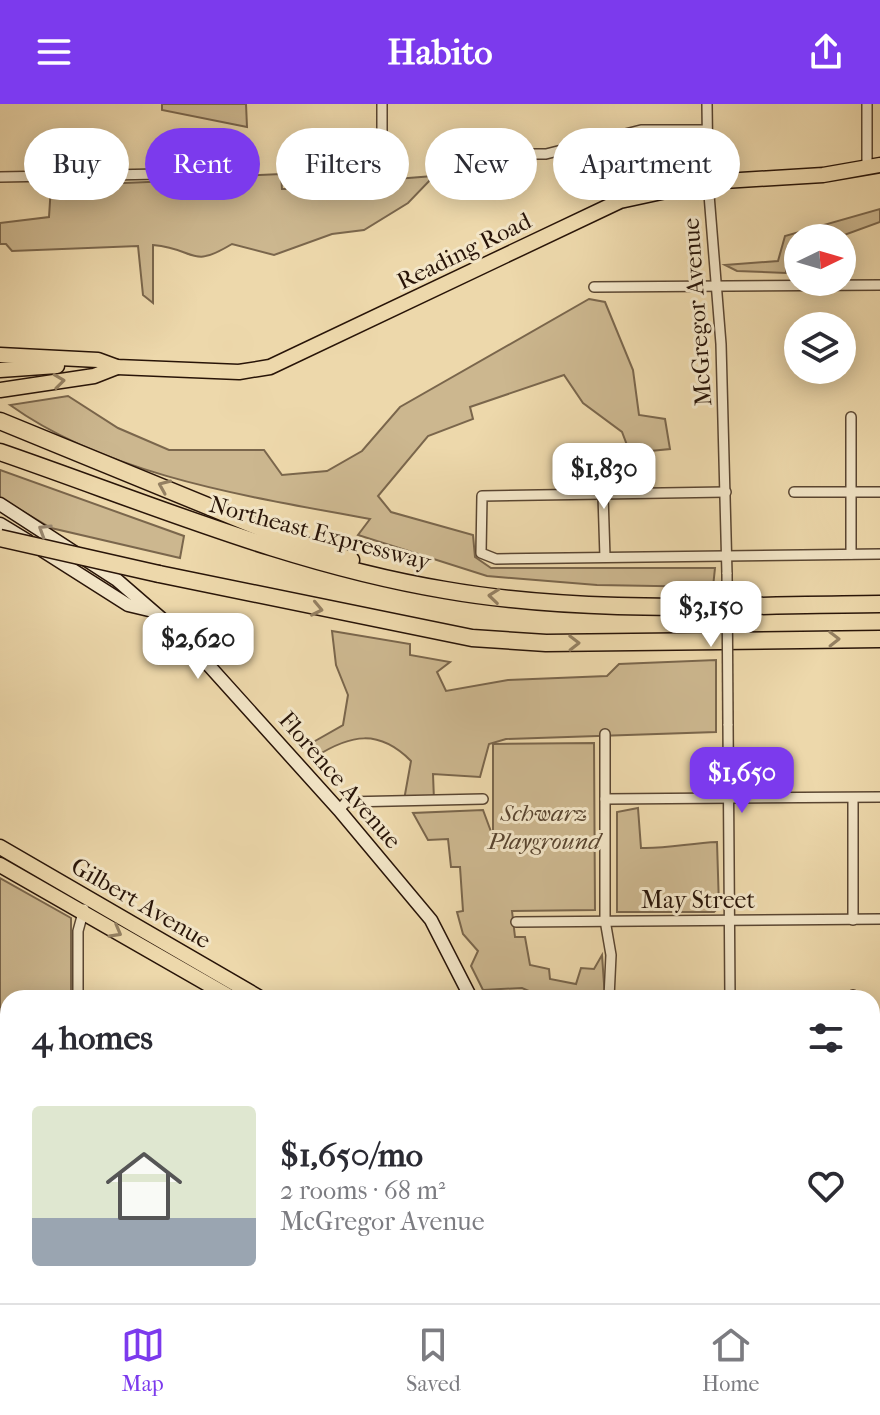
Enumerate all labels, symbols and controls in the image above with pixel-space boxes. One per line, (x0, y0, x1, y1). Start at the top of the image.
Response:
icon: menu (32, 30, 76, 74)
icon: share (804, 30, 848, 74)
text: Habito (387, 31, 493, 73)
chip: Buy (24, 128, 129, 200)
chip: Rent (145, 128, 260, 200)
chip: Filters (276, 128, 409, 200)
chip: New (425, 128, 537, 200)
chip: Apartment (553, 128, 740, 200)
street label: Reading Road (392, 206, 536, 295)
street label: McGregor Avenue (676, 217, 718, 407)
north arrow (784, 224, 856, 296)
map controls (784, 224, 856, 384)
button: layers (784, 312, 856, 384)
one-way arrow (52, 373, 66, 390)
pin: $1,830 (539, 443, 669, 511)
text: $1,830 (570, 453, 638, 484)
one-way arrow (158, 479, 173, 495)
street label: Northeast Expressway (206, 490, 435, 576)
one-way arrow (38, 525, 52, 540)
pin: $3,150 (646, 581, 776, 649)
one-way arrow (488, 588, 501, 605)
text: $3,150 (678, 591, 744, 622)
one-way arrow (309, 600, 323, 617)
pin: $2,620 (133, 613, 263, 681)
text: $2,620 (161, 623, 235, 654)
one-way arrow (828, 630, 841, 648)
one-way arrow (568, 634, 581, 652)
street label: Florence Avenue (273, 706, 407, 854)
pin: $1,650 (677, 747, 807, 815)
text: $1,650 (708, 757, 776, 788)
park label: Schwarz Playground (487, 799, 603, 855)
street label: Gilbert Avenue (66, 852, 216, 954)
street label: May Street (641, 886, 755, 914)
one-way arrow (108, 923, 122, 938)
icon: filters (804, 1016, 848, 1060)
text: 4 homes (32, 1018, 153, 1058)
text: $1,650/mo (280, 1135, 423, 1175)
icon: home (96, 1138, 192, 1234)
icon: heart (804, 1164, 848, 1208)
text: 2 rooms · 68 m² (280, 1175, 445, 1206)
text: McGregor Avenue (280, 1206, 485, 1237)
tab: Map (121, 1323, 165, 1397)
tab: Saved (406, 1323, 461, 1397)
tab: Home (702, 1323, 759, 1397)

